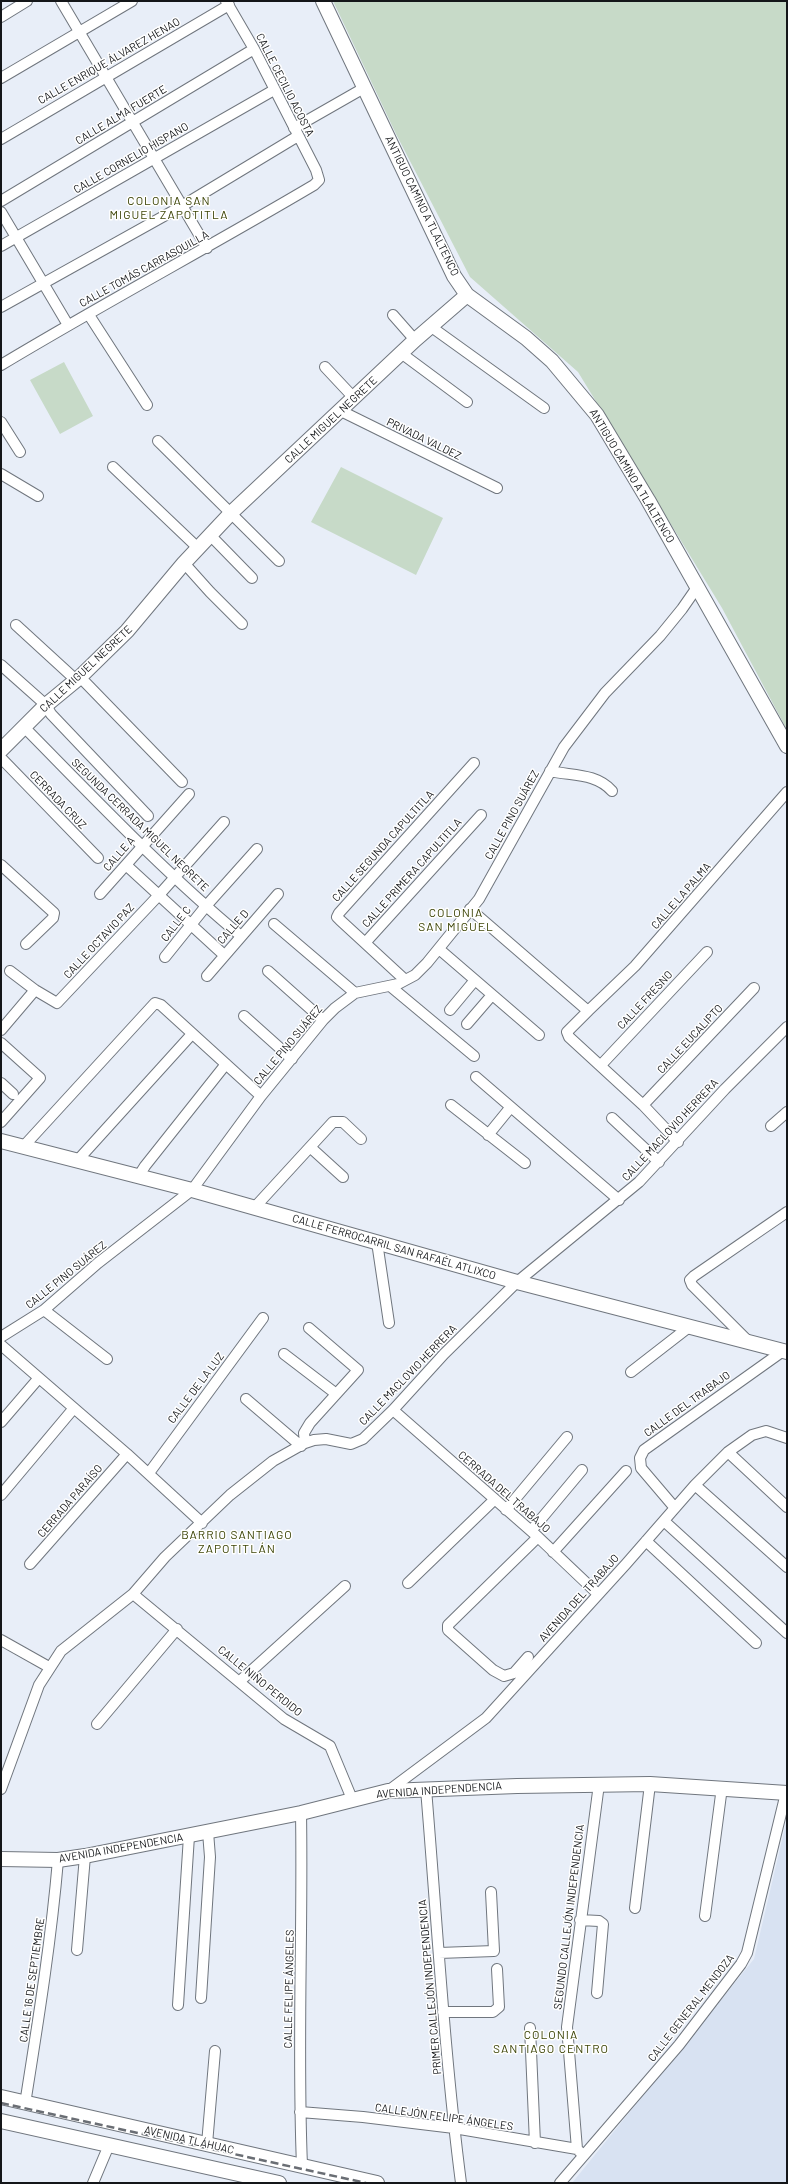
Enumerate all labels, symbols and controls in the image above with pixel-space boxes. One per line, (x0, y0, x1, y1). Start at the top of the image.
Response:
street label: CALLE ENRIQUE ÁLVAREZ HENAO (36, 15, 182, 107)
street label: CALLE CECILIO ACOSTA (253, 31, 317, 139)
street label: CALLE ALMA FUERTE (73, 83, 169, 147)
street label: CALLE CORNELIO HISPANO (71, 120, 191, 196)
street label: ANTIGUO CAMINO A TLALTENCO (382, 134, 462, 278)
district label: COLONIA SAN MIGUEL ZAPOTITLA (110, 194, 228, 222)
street label: CALLE TOMÁS CARRASQUILLA (77, 228, 211, 310)
street label: CALLE MIGUEL NEGRETE (282, 374, 380, 466)
street label: ANTIGUO CAMINO A TLALTENCO (587, 407, 677, 545)
street label: PRIVADA VALDEZ (384, 415, 464, 463)
street label: CALLE MIGUEL NEGRETE (37, 623, 135, 715)
street label: SEGUNDA CERRADA MIGUEL NEGRETE (69, 756, 211, 894)
street label: CERRADA CRUZ (27, 768, 89, 832)
street label: CALLE PINO SUÁREZ (482, 768, 542, 862)
street label: CALLE SEGUNDA CAPULTITLA (329, 788, 437, 904)
street label: CALLE PRIMERA CAPULTITLA (359, 816, 465, 930)
street label: CALLE A (100, 834, 138, 874)
street label: CALLE LA PALMA (648, 860, 714, 932)
street label: CALLE OCTAVIO PAZ (61, 901, 137, 981)
street label: CALLE C (158, 904, 194, 944)
district label: COLONIA SAN MIGUEL (418, 906, 494, 934)
street label: CALLE D (214, 907, 252, 947)
street label: CALLE FRESNO (615, 968, 675, 1032)
street label: CALLE PINO SUÁREZ (251, 1002, 325, 1088)
street label: CALLE EUCALIPTO (655, 1002, 725, 1076)
street label: CALLE MACLOVIO HERRERA (619, 1076, 721, 1184)
street label: CALLE FERROCARRIL SAN RAFAÉL ATLIXCO (291, 1212, 497, 1282)
street label: CALLE PINO SUÁREZ (23, 1238, 109, 1312)
street label: CALLE MACLOVIO HERRERA (356, 1322, 460, 1428)
street label: CALLE DE LA LUZ (165, 1350, 227, 1426)
street label: CALLE DEL TRABAJO (641, 1368, 733, 1440)
street label: CERRADA DEL TRABAJO (455, 1448, 553, 1536)
street label: CERRADA PARAÍSO (35, 1462, 105, 1540)
district label: BARRIO SANTIAGO ZAPOTITLÁN (181, 1528, 293, 1556)
street label: AVENIDA DEL TRABAJO (536, 1551, 622, 1645)
street label: CALLE NIÑO PERDIDO (215, 1643, 305, 1719)
street label: AVENIDA INDEPENDENCIA (376, 1779, 502, 1801)
street label: SEGUNDO CALLEJÓN INDEPENDENCIA (551, 1824, 587, 2010)
street label: AVENIDA INDEPENDENCIA (58, 1831, 184, 1865)
street label: PRIMER CALLEJÓN INDEPENDENCIA (416, 1899, 444, 2075)
street label: CALLE 16 DE SEPTIEMBRE (17, 1917, 47, 2043)
street label: CALLE FELIPE ÁNGELES (281, 1929, 297, 2049)
street label: CALLE GENERAL MENDOZA (645, 1952, 737, 2064)
district label: COLONIA SANTIAGO CENTRO (493, 2028, 609, 2056)
street label: CALLEJÓN FELIPE ÁNGELES (374, 2101, 514, 2133)
street label: AVENIDA TLÁHUAC (143, 2123, 235, 2157)

